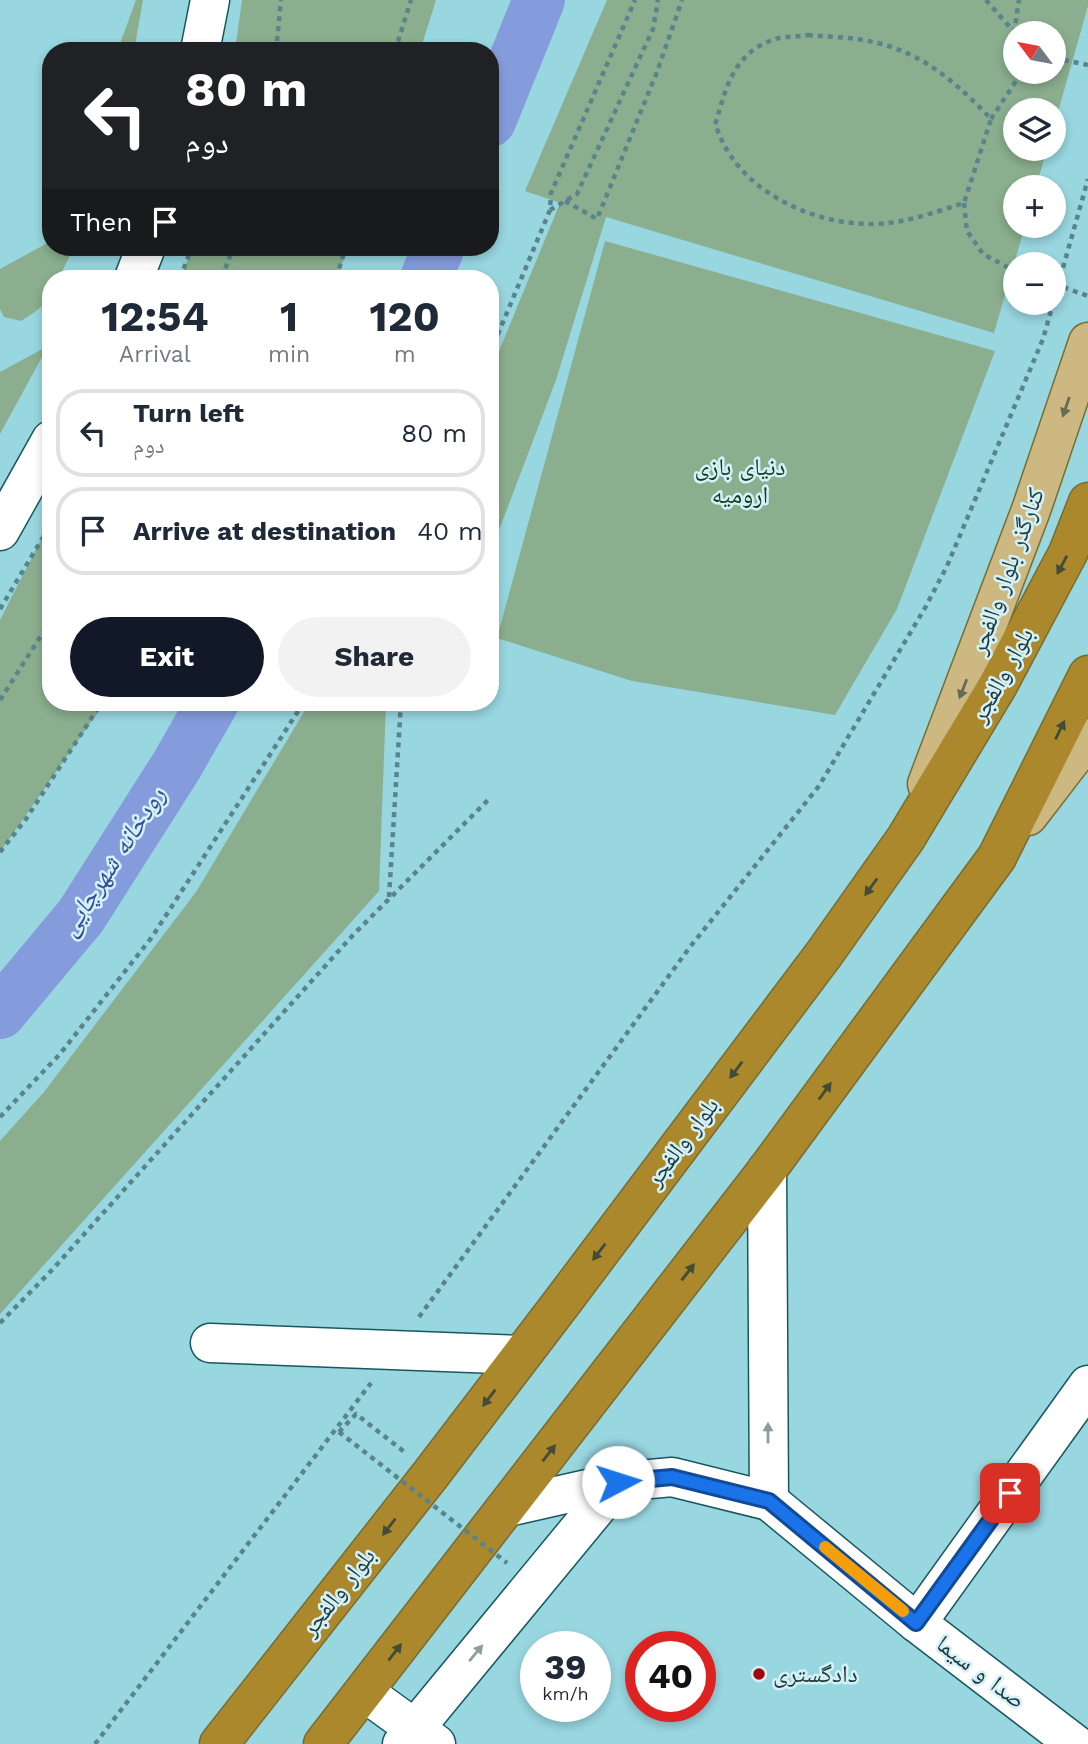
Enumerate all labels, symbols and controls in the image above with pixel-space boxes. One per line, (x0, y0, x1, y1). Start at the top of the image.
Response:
north arrow (1003, 21, 1066, 84)
map controls (1003, 21, 1066, 315)
text: 80 m (185, 60, 307, 118)
icon: left (70, 70, 161, 161)
button: layers (1003, 98, 1066, 161)
text: دوم (185, 123, 229, 161)
button: + (1003, 175, 1066, 238)
icon: arrive (146, 203, 184, 241)
text: Then (70, 207, 132, 237)
button: − (1003, 252, 1066, 315)
text: 12:54 (101, 292, 209, 341)
text: 1 (280, 292, 298, 341)
text: 120 (370, 292, 440, 341)
text: Arrival (119, 341, 191, 368)
text: min (268, 341, 310, 368)
text: m (394, 341, 416, 368)
one-way arrow (1060, 396, 1071, 417)
text: Turn left (133, 398, 244, 428)
icon: left (74, 414, 112, 452)
text: 80 m (401, 418, 467, 448)
text: دوم (133, 432, 165, 459)
park label: دنیای بازی ارومیه (694, 453, 786, 509)
street label: کنارگذر بلوار والفجر (964, 484, 1050, 659)
icon: arrive (74, 512, 112, 550)
text: Arrive at destination (133, 516, 396, 546)
text: 40 m (417, 516, 483, 546)
one-way arrow (1056, 555, 1068, 575)
button: Exit (70, 617, 264, 697)
button: Share (278, 617, 471, 697)
street label: بلوار والفجر (964, 623, 1039, 728)
one-way arrow (957, 679, 968, 700)
one-way arrow (1055, 720, 1066, 740)
water label: رودخانه شهرچایی (53, 781, 172, 941)
one-way arrow (864, 878, 878, 896)
one-way arrow (729, 1061, 743, 1079)
one-way arrow (818, 1082, 832, 1100)
street label: بلوار والفجر (639, 1092, 724, 1193)
one-way arrow (593, 1243, 607, 1261)
one-way arrow (681, 1264, 696, 1282)
one-way arrow (481, 1388, 496, 1406)
one-way arrow (762, 1421, 774, 1443)
one-way arrow (542, 1444, 557, 1462)
position arrow (581, 1445, 655, 1519)
pin (980, 1463, 1040, 1523)
icon: arrive (991, 1474, 1029, 1512)
one-way arrow (381, 1518, 396, 1536)
street label: بلوار والفجر (294, 1542, 381, 1642)
street label: صدا و سیما (931, 1630, 1031, 1714)
speed limit sign: 40 (625, 1631, 716, 1722)
one-way arrow (387, 1643, 402, 1661)
one-way arrow (468, 1644, 483, 1661)
text: 39 (544, 1646, 587, 1688)
place label: دادگستری (773, 1660, 858, 1688)
marker: دادگستری (751, 1666, 767, 1682)
text: km/h (542, 1683, 589, 1704)

